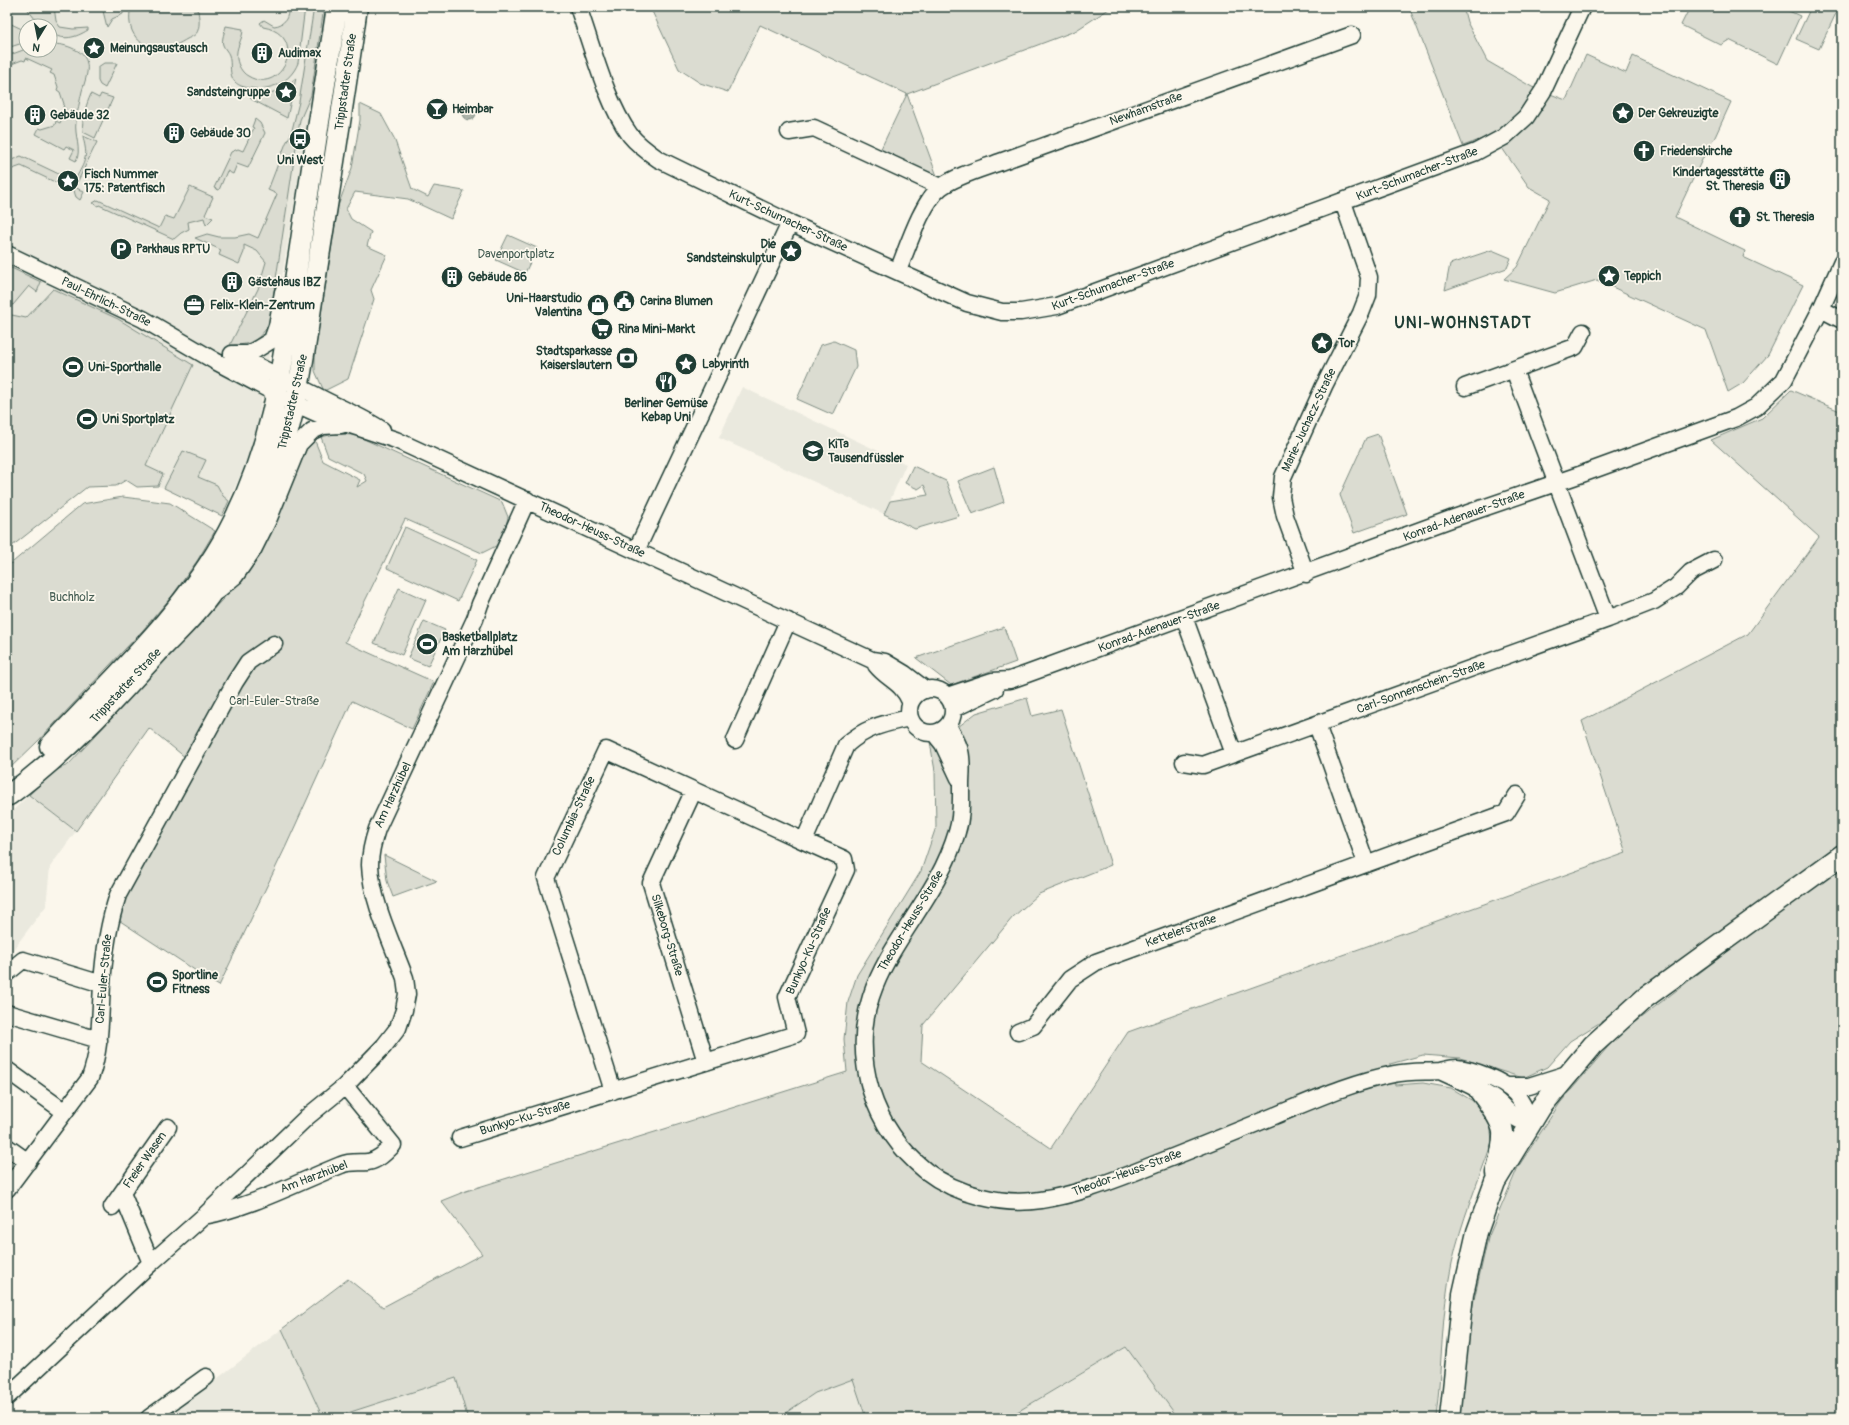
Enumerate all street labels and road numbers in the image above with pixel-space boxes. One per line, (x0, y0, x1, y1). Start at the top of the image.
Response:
street label: Trippstadter Straße (332, 33, 360, 131)
street label: Newhamstraße (1108, 89, 1185, 129)
street label: Kurt-Schumacher-Straße (1354, 144, 1480, 204)
street label: Kurt-Schumacher-Straße (726, 187, 850, 255)
street label: Kurt-Schumacher-Straße (1050, 256, 1176, 314)
street label: Paul-Ehrlich-Straße (59, 274, 153, 330)
street label: Trippstadter Straße (275, 353, 311, 451)
street label: Marie-Juchacz-Straße (1278, 366, 1340, 474)
street label: Konrad-Adenauer-Straße (1401, 487, 1527, 545)
street label: Theodor-Heuss-Straße (537, 499, 647, 561)
street label: Konrad-Adenauer-Straße (1096, 598, 1222, 656)
street label: Trippstadter Straße (87, 645, 165, 727)
street label: Carl-Sonnenschein-Straße (1355, 657, 1487, 717)
street label: Am Harzhübel (371, 760, 415, 830)
street label: Columbia-Straße (549, 774, 599, 858)
street label: Theodor-Heuss-Straße (875, 868, 947, 974)
street label: Silkeborg-Straße (647, 892, 687, 978)
street label: Bunkyo-Ku-Straße (783, 905, 835, 997)
street label: Kettelerstraße (1144, 911, 1219, 951)
street label: Carl-Euler-Straße (93, 934, 115, 1024)
street label: Bunkyo-Ku-Straße (478, 1097, 572, 1139)
street label: Freier Wasen (120, 1129, 170, 1191)
street label: Theodor-Heuss-Straße (1070, 1146, 1184, 1200)
street label: Am Harzhübel (278, 1157, 350, 1197)

